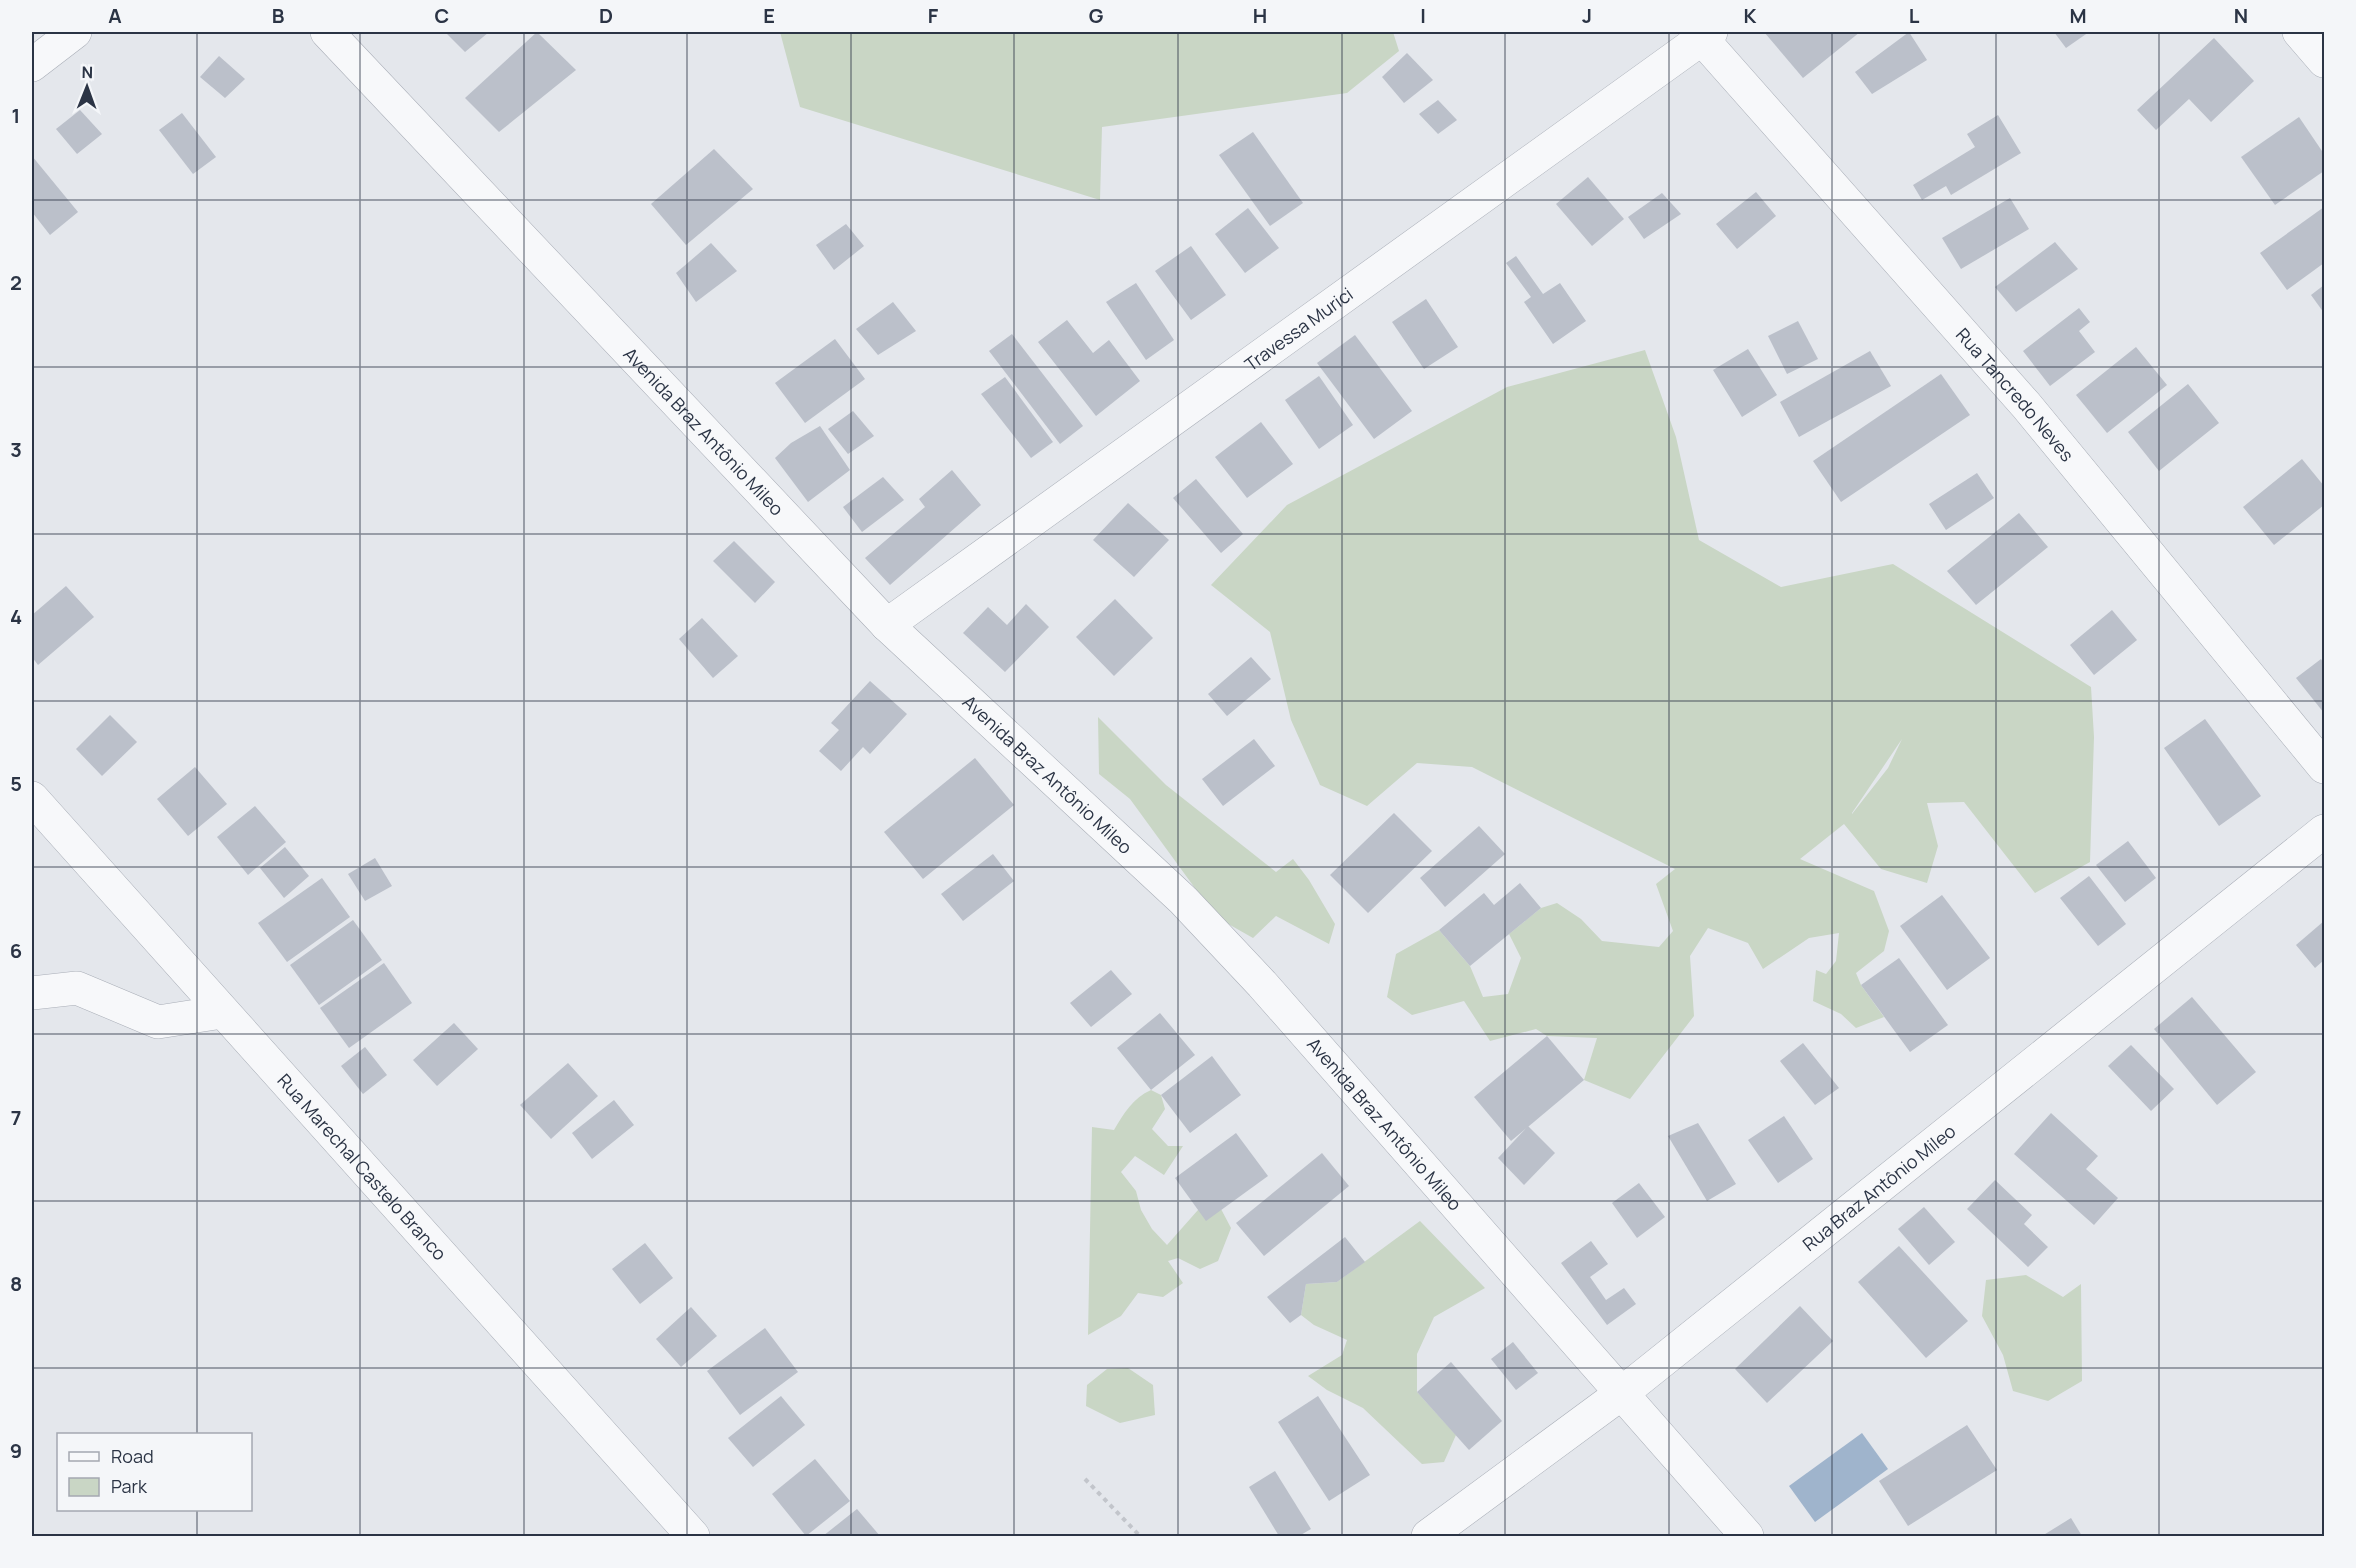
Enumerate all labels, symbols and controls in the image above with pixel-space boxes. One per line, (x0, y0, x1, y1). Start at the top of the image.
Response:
text: A (108, 2, 122, 29)
text: B (272, 2, 285, 29)
text: C (435, 2, 449, 29)
text: D (599, 2, 613, 29)
text: E (763, 2, 775, 29)
text: F (928, 2, 939, 29)
text: G (1089, 2, 1104, 29)
text: H (1253, 2, 1267, 29)
text: I (1420, 2, 1426, 29)
text: J (1582, 2, 1592, 29)
text: K (1744, 2, 1757, 29)
text: L (1909, 2, 1920, 29)
text: M (2069, 2, 2087, 29)
text: N (2234, 2, 2248, 29)
north arrow (57, 57, 117, 117)
text: N (81, 61, 93, 83)
text: 1 (12, 102, 20, 129)
text: 2 (10, 269, 22, 296)
street label: Travessa Murici (1240, 282, 1357, 376)
street label: Rua Tancredo Neves (1951, 323, 2079, 466)
street label: Avenida Braz Antônio Mileo (619, 342, 789, 520)
text: 3 (10, 436, 22, 463)
text: 4 (10, 603, 22, 630)
street label: Avenida Braz Antônio Mileo (958, 690, 1137, 859)
text: 5 (10, 770, 22, 797)
text: 6 (10, 937, 22, 964)
street label: Avenida Braz Antônio Mileo (1302, 1032, 1467, 1215)
street label: Rua Marechal Castelo Branco (272, 1068, 452, 1265)
text: 7 (11, 1104, 21, 1131)
street label: Rua Braz Antônio Mileo (1797, 1119, 1960, 1256)
text: 8 (10, 1270, 22, 1297)
legend (57, 1433, 252, 1511)
text: 9 (10, 1437, 22, 1464)
text: Road (111, 1444, 154, 1468)
text: Park (111, 1474, 148, 1498)

